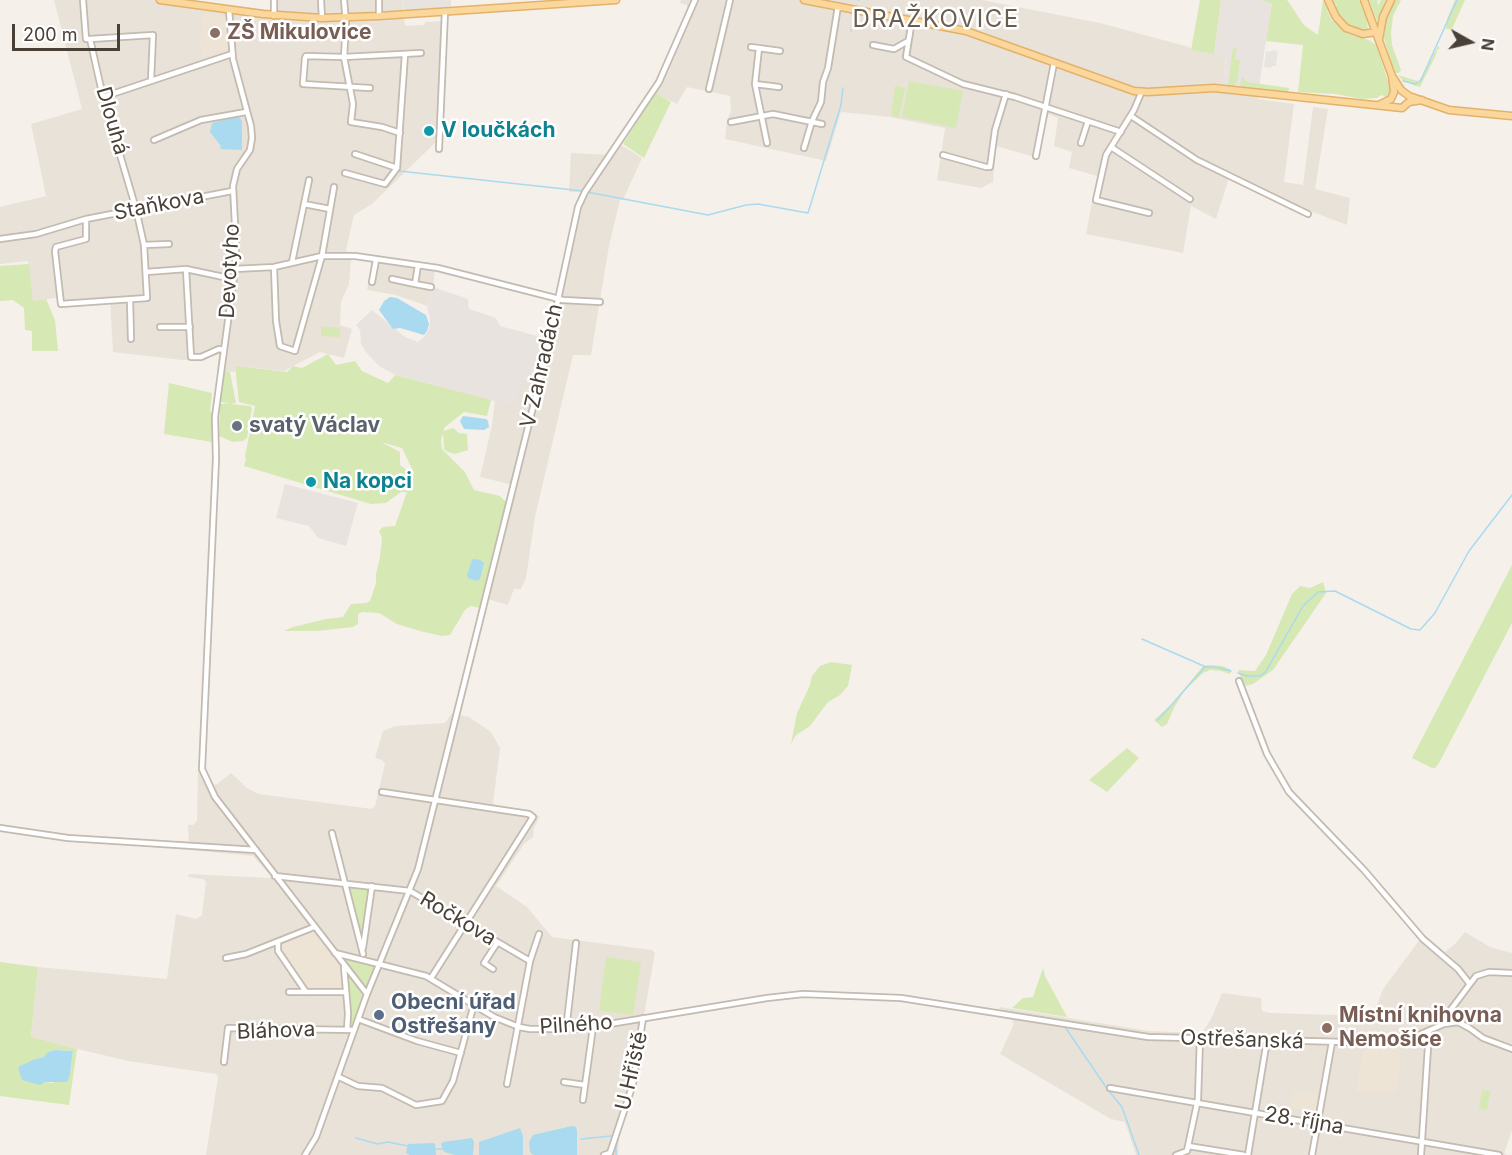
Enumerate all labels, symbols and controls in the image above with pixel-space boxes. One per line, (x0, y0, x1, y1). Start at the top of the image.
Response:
district label: DRAŽKOVICE (852, 6, 1020, 34)
scale bar (15, 12, 123, 50)
north arrow (1440, 12, 1500, 72)
place label: ZŠ Mikulovice (227, 20, 372, 46)
text: 200 m (23, 24, 78, 45)
marker: ZŠ Mikulovice (208, 26, 222, 40)
text: N (1477, 37, 1499, 52)
street label: Dlouhá (90, 84, 134, 158)
place label: V loučkách (441, 118, 555, 144)
marker: V loučkách (422, 124, 436, 138)
street label: Staňkova (112, 184, 206, 226)
street label: Devotyho (215, 223, 245, 319)
street label: V Zahradách (515, 302, 569, 430)
place label: svatý Václav (249, 413, 380, 439)
marker: svatý Václav (230, 419, 244, 433)
place label: Na kopci (323, 469, 412, 495)
marker: Na kopci (304, 475, 318, 489)
street label: Ročkova (415, 886, 501, 952)
place label: Obecní úřad Ostřešany (391, 990, 516, 1040)
place label: Místní knihovna Nemošice (1339, 1003, 1502, 1053)
marker: Obecní úřad Ostřešany (372, 1008, 386, 1022)
street label: Pilného (539, 1010, 613, 1040)
street label: Bláhova (236, 1017, 316, 1045)
marker: Místní knihovna Nemošice (1320, 1021, 1334, 1035)
street label: Ostřešanská (1180, 1025, 1304, 1055)
street label: U Hřiště (611, 1029, 653, 1113)
street label: 28. října (1262, 1102, 1346, 1140)

